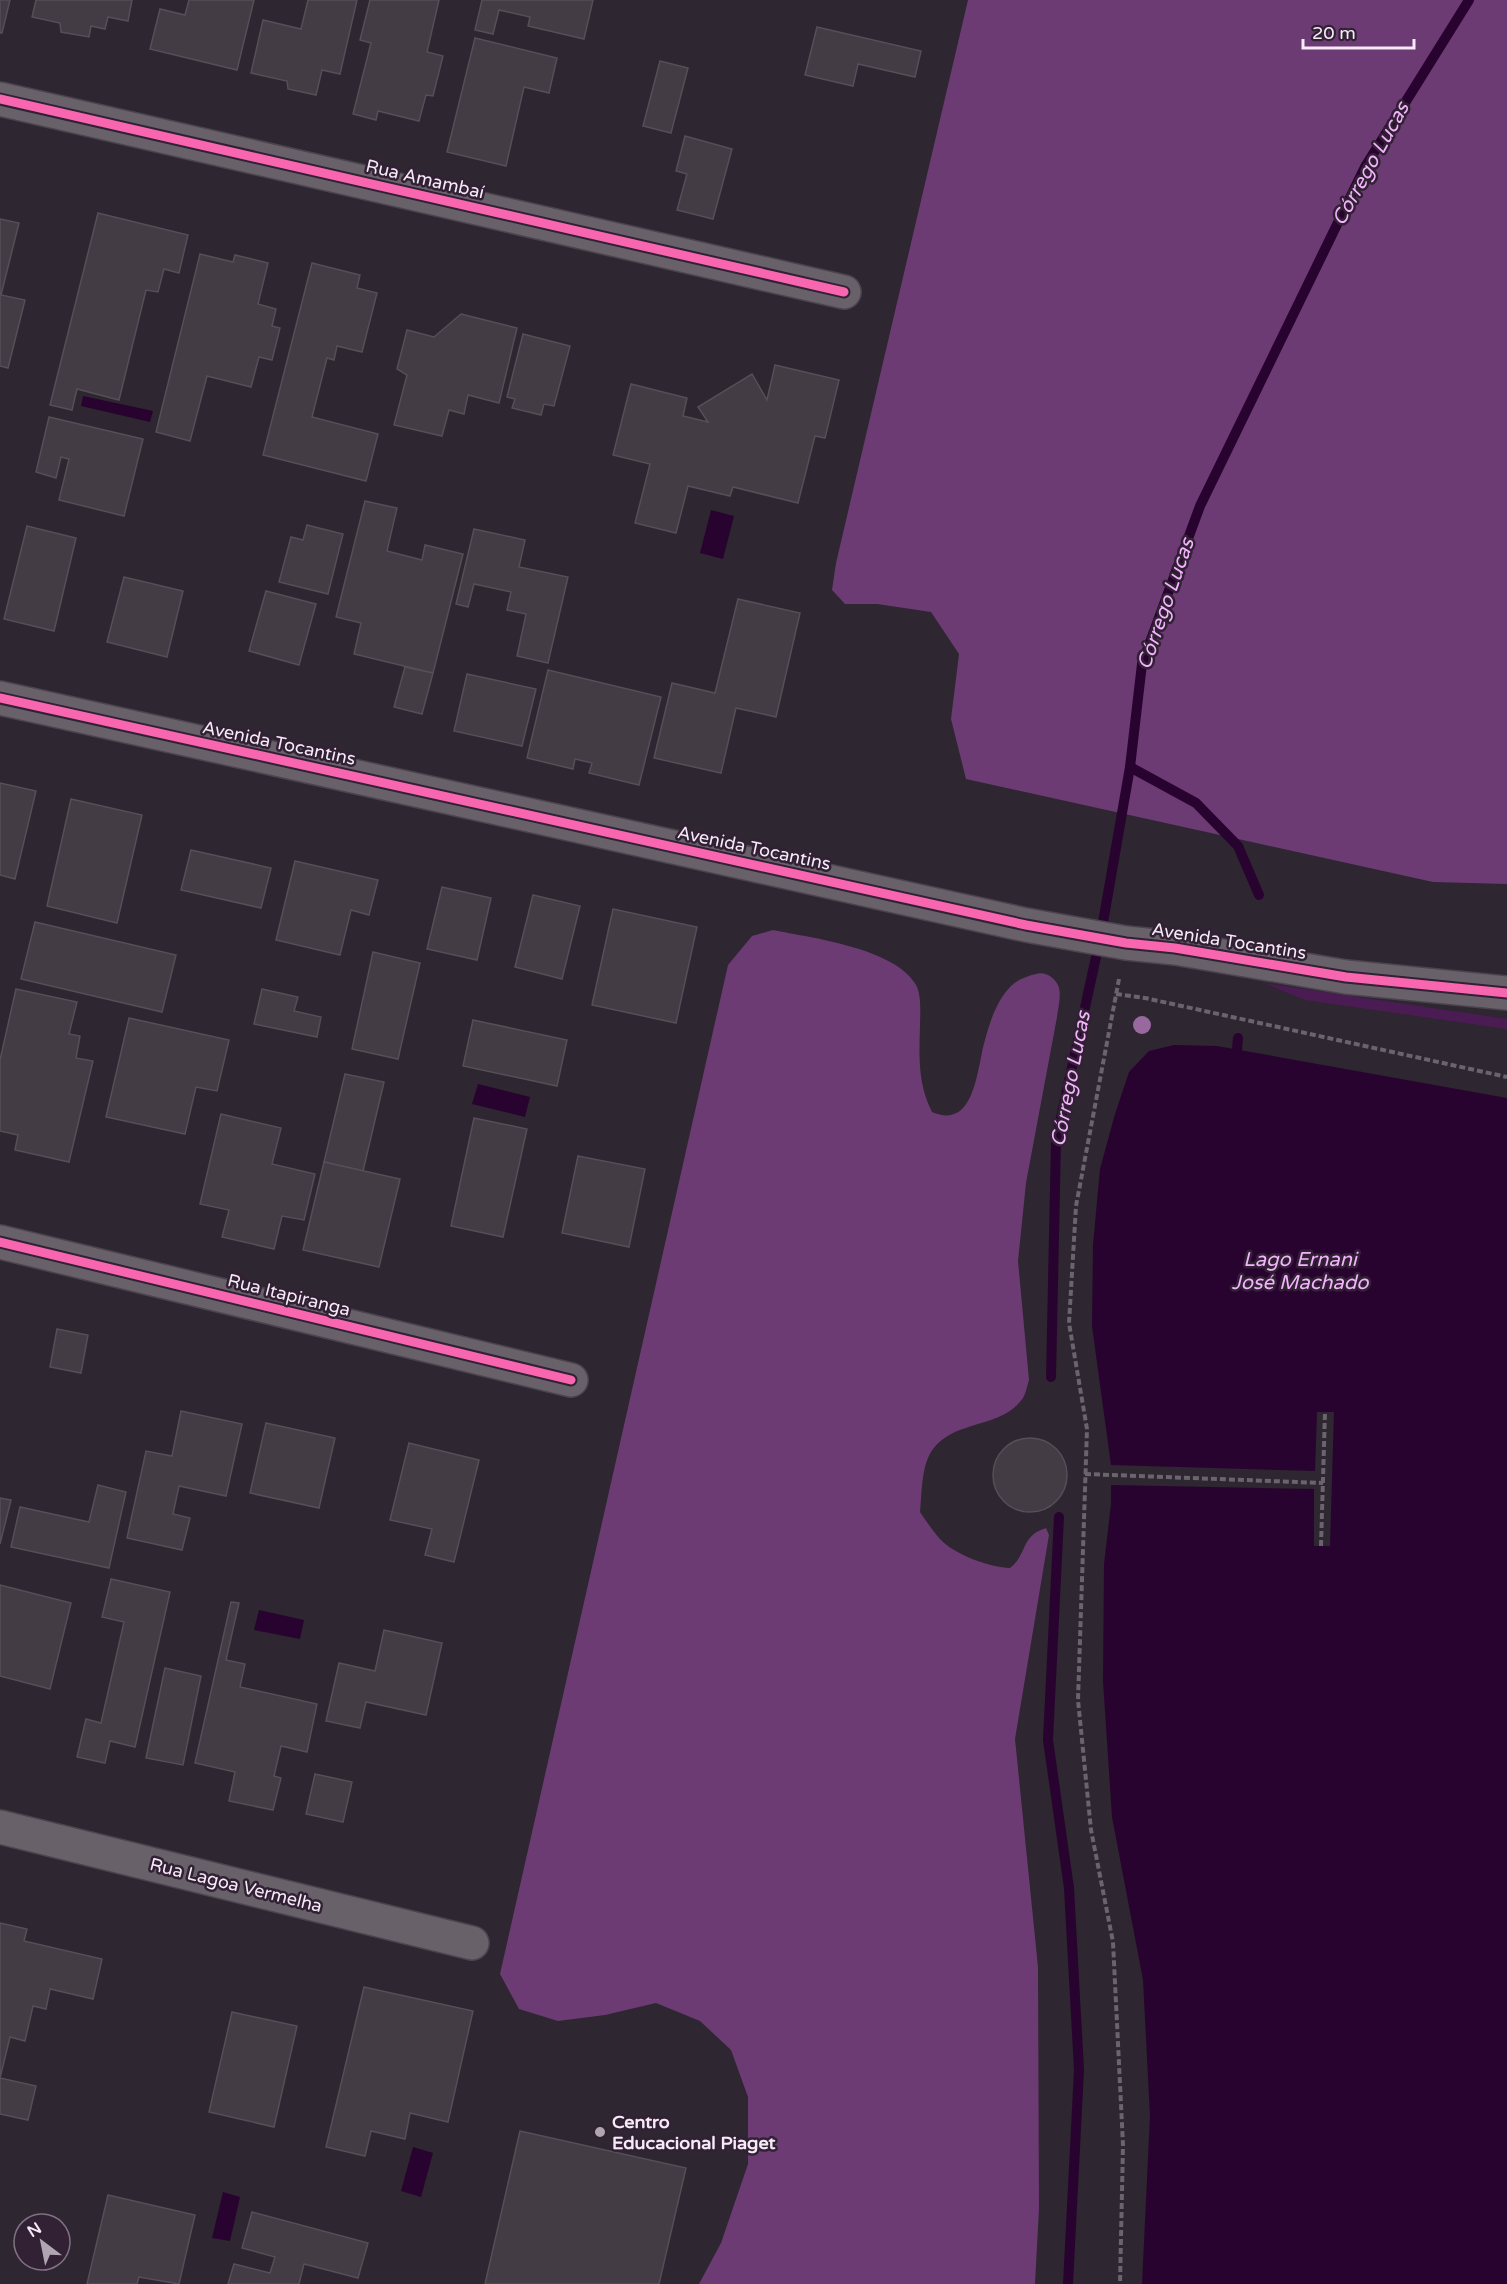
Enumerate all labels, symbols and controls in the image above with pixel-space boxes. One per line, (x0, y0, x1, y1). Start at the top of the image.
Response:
scale bar (1303, 12, 1414, 50)
text: 20 m (1312, 22, 1356, 44)
water label: Córrego Lucas (1327, 97, 1415, 230)
street label: Rua Amambaí (364, 155, 487, 203)
water label: Córrego Lucas (1132, 534, 1200, 673)
street label: Avenida Tocantins (200, 716, 358, 770)
street label: Avenida Tocantins (675, 821, 833, 875)
street label: Avenida Tocantins (1150, 918, 1308, 964)
water label: Córrego Lucas (1046, 1008, 1096, 1149)
water label: Lago Ernani José Machado (1231, 1248, 1369, 1295)
street label: Rua Itapiranga (225, 1269, 353, 1321)
street label: Rua Lagoa Vermelha (147, 1853, 325, 1917)
place label: Centro Educacional Piaget (612, 2111, 776, 2154)
marker: Centro Educacional Piaget (593, 2125, 607, 2139)
north arrow (12, 2212, 72, 2272)
text: N (24, 2218, 45, 2242)

